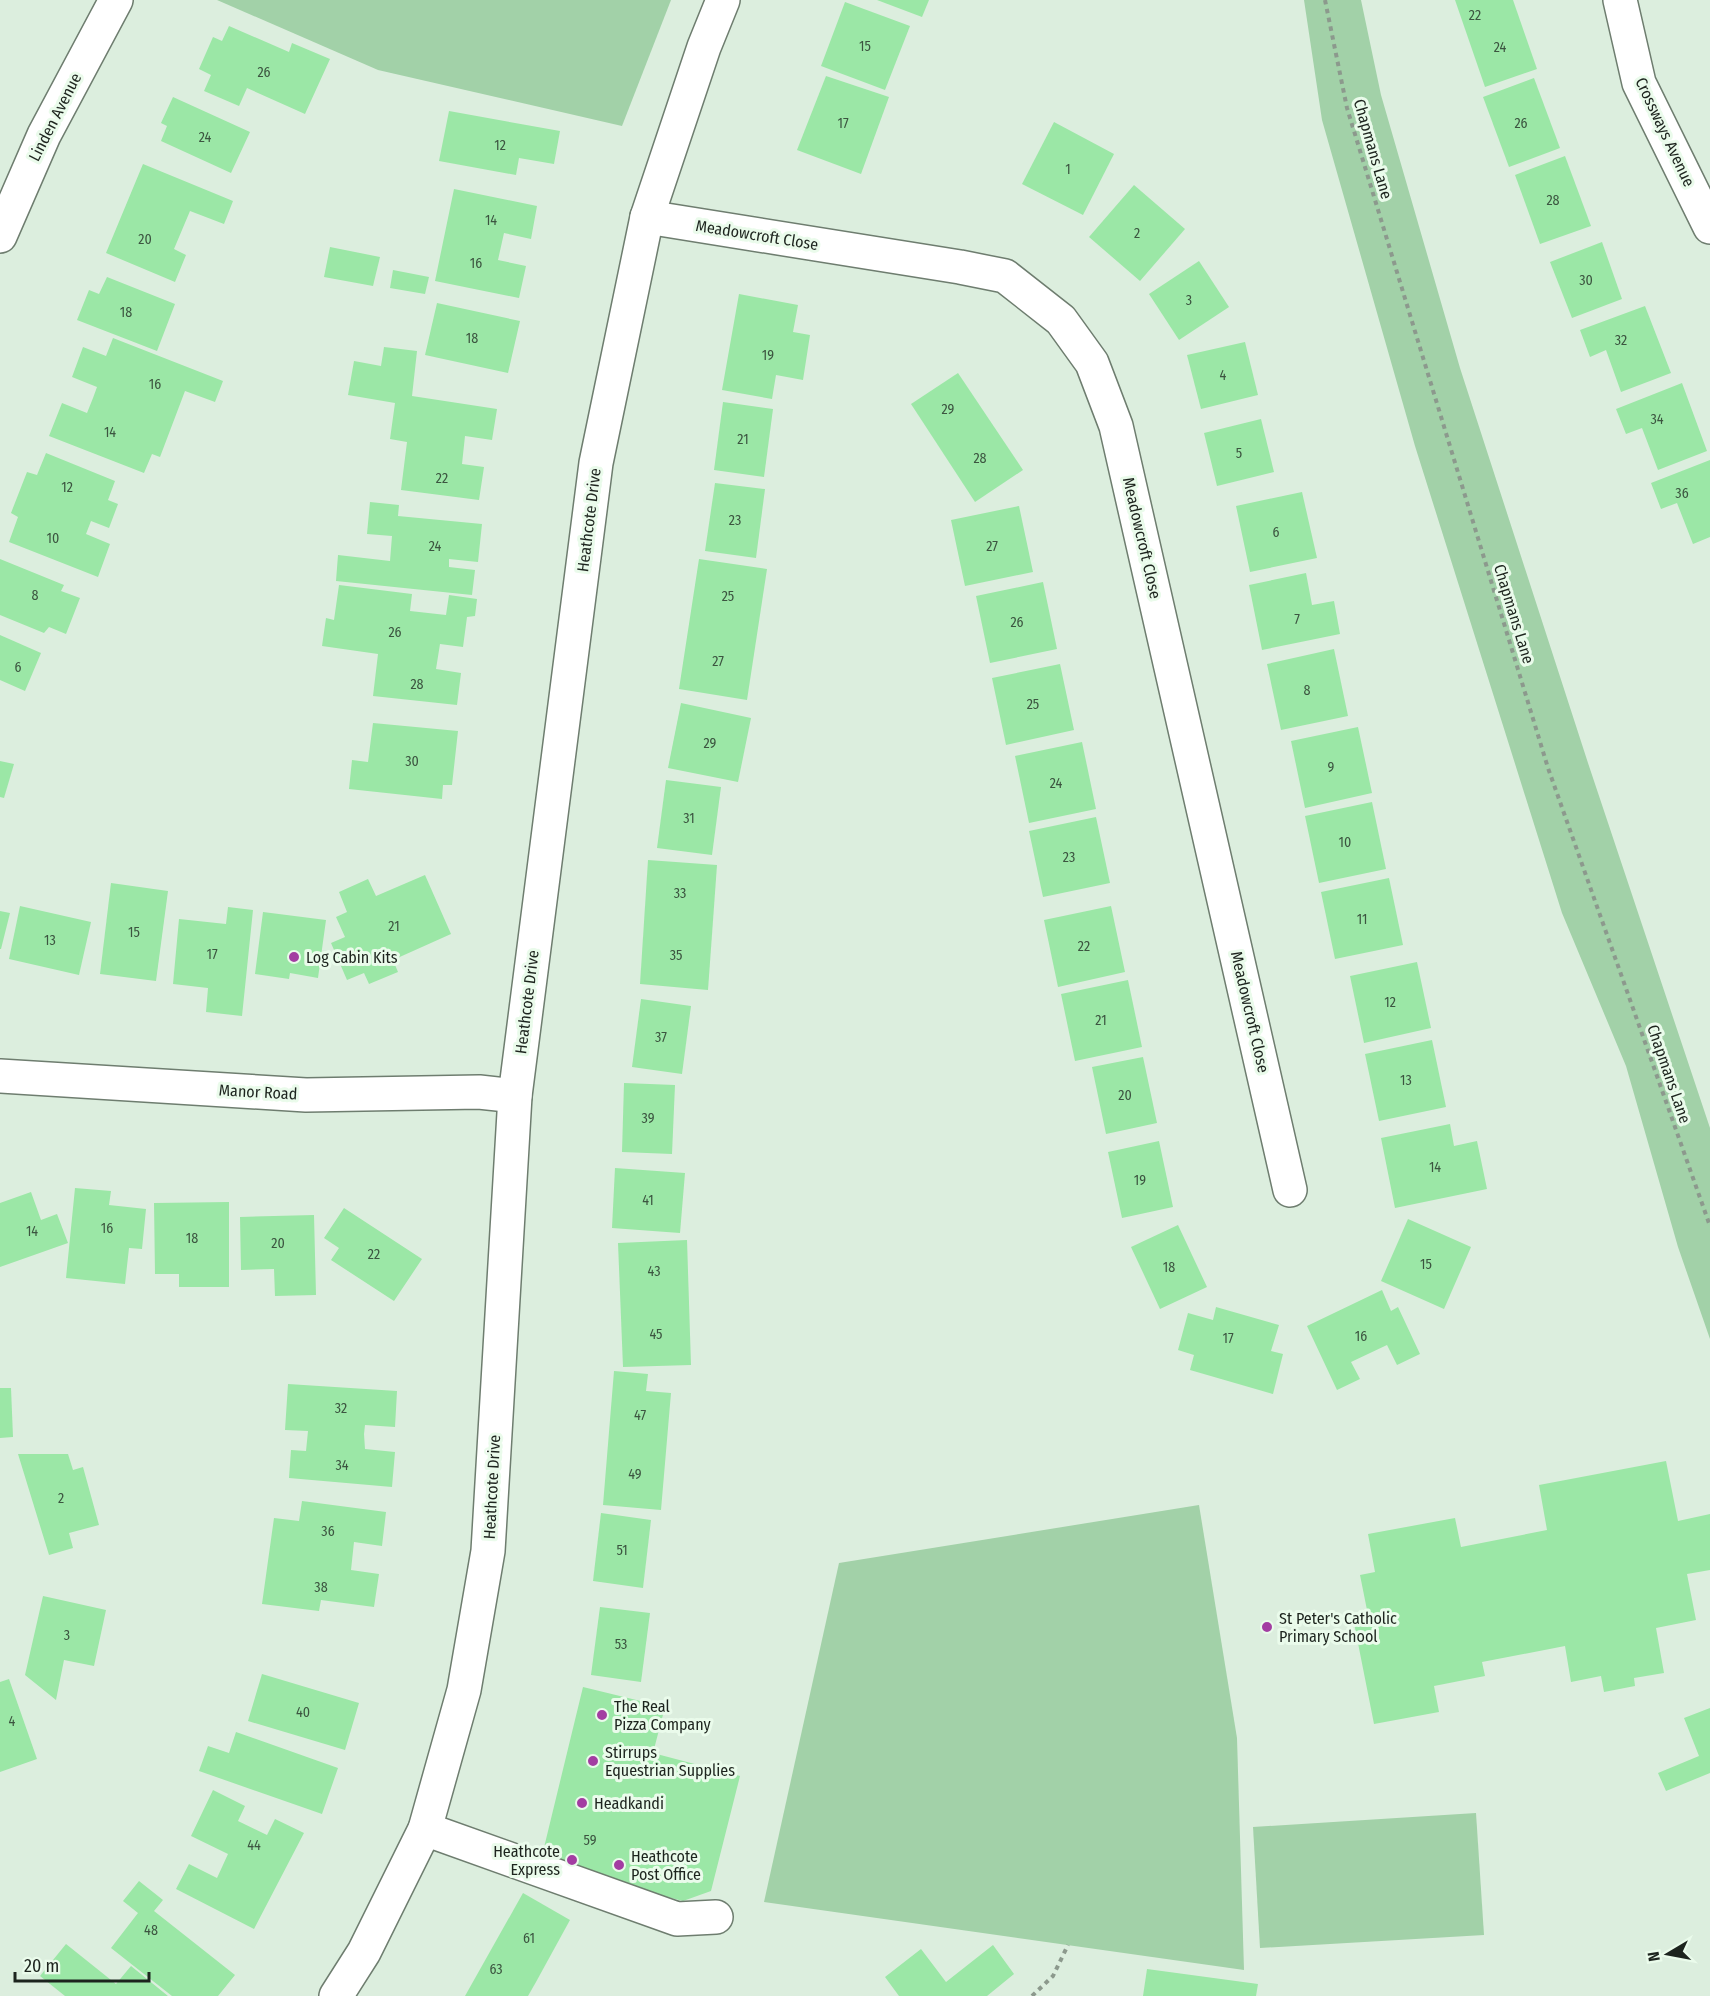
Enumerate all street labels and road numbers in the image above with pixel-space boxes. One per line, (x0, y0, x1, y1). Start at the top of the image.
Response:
street label: Linden Avenue (25, 70, 85, 164)
street label: Crossways Avenue (1631, 74, 1699, 190)
street label: Chapmans Lane (1350, 97, 1396, 201)
street label: Meadowcroft Close (694, 216, 820, 254)
street label: Heathcote Drive (573, 467, 605, 573)
street label: Meadowcroft Close (1119, 475, 1165, 601)
street label: Chapmans Lane (1490, 562, 1538, 666)
street label: Heathcote Drive (511, 949, 543, 1055)
street label: Meadowcroft Close (1227, 949, 1273, 1075)
street label: Chapmans Lane (1643, 1022, 1695, 1126)
street label: Manor Road (218, 1080, 298, 1104)
street label: Heathcote Drive (480, 1434, 504, 1540)

